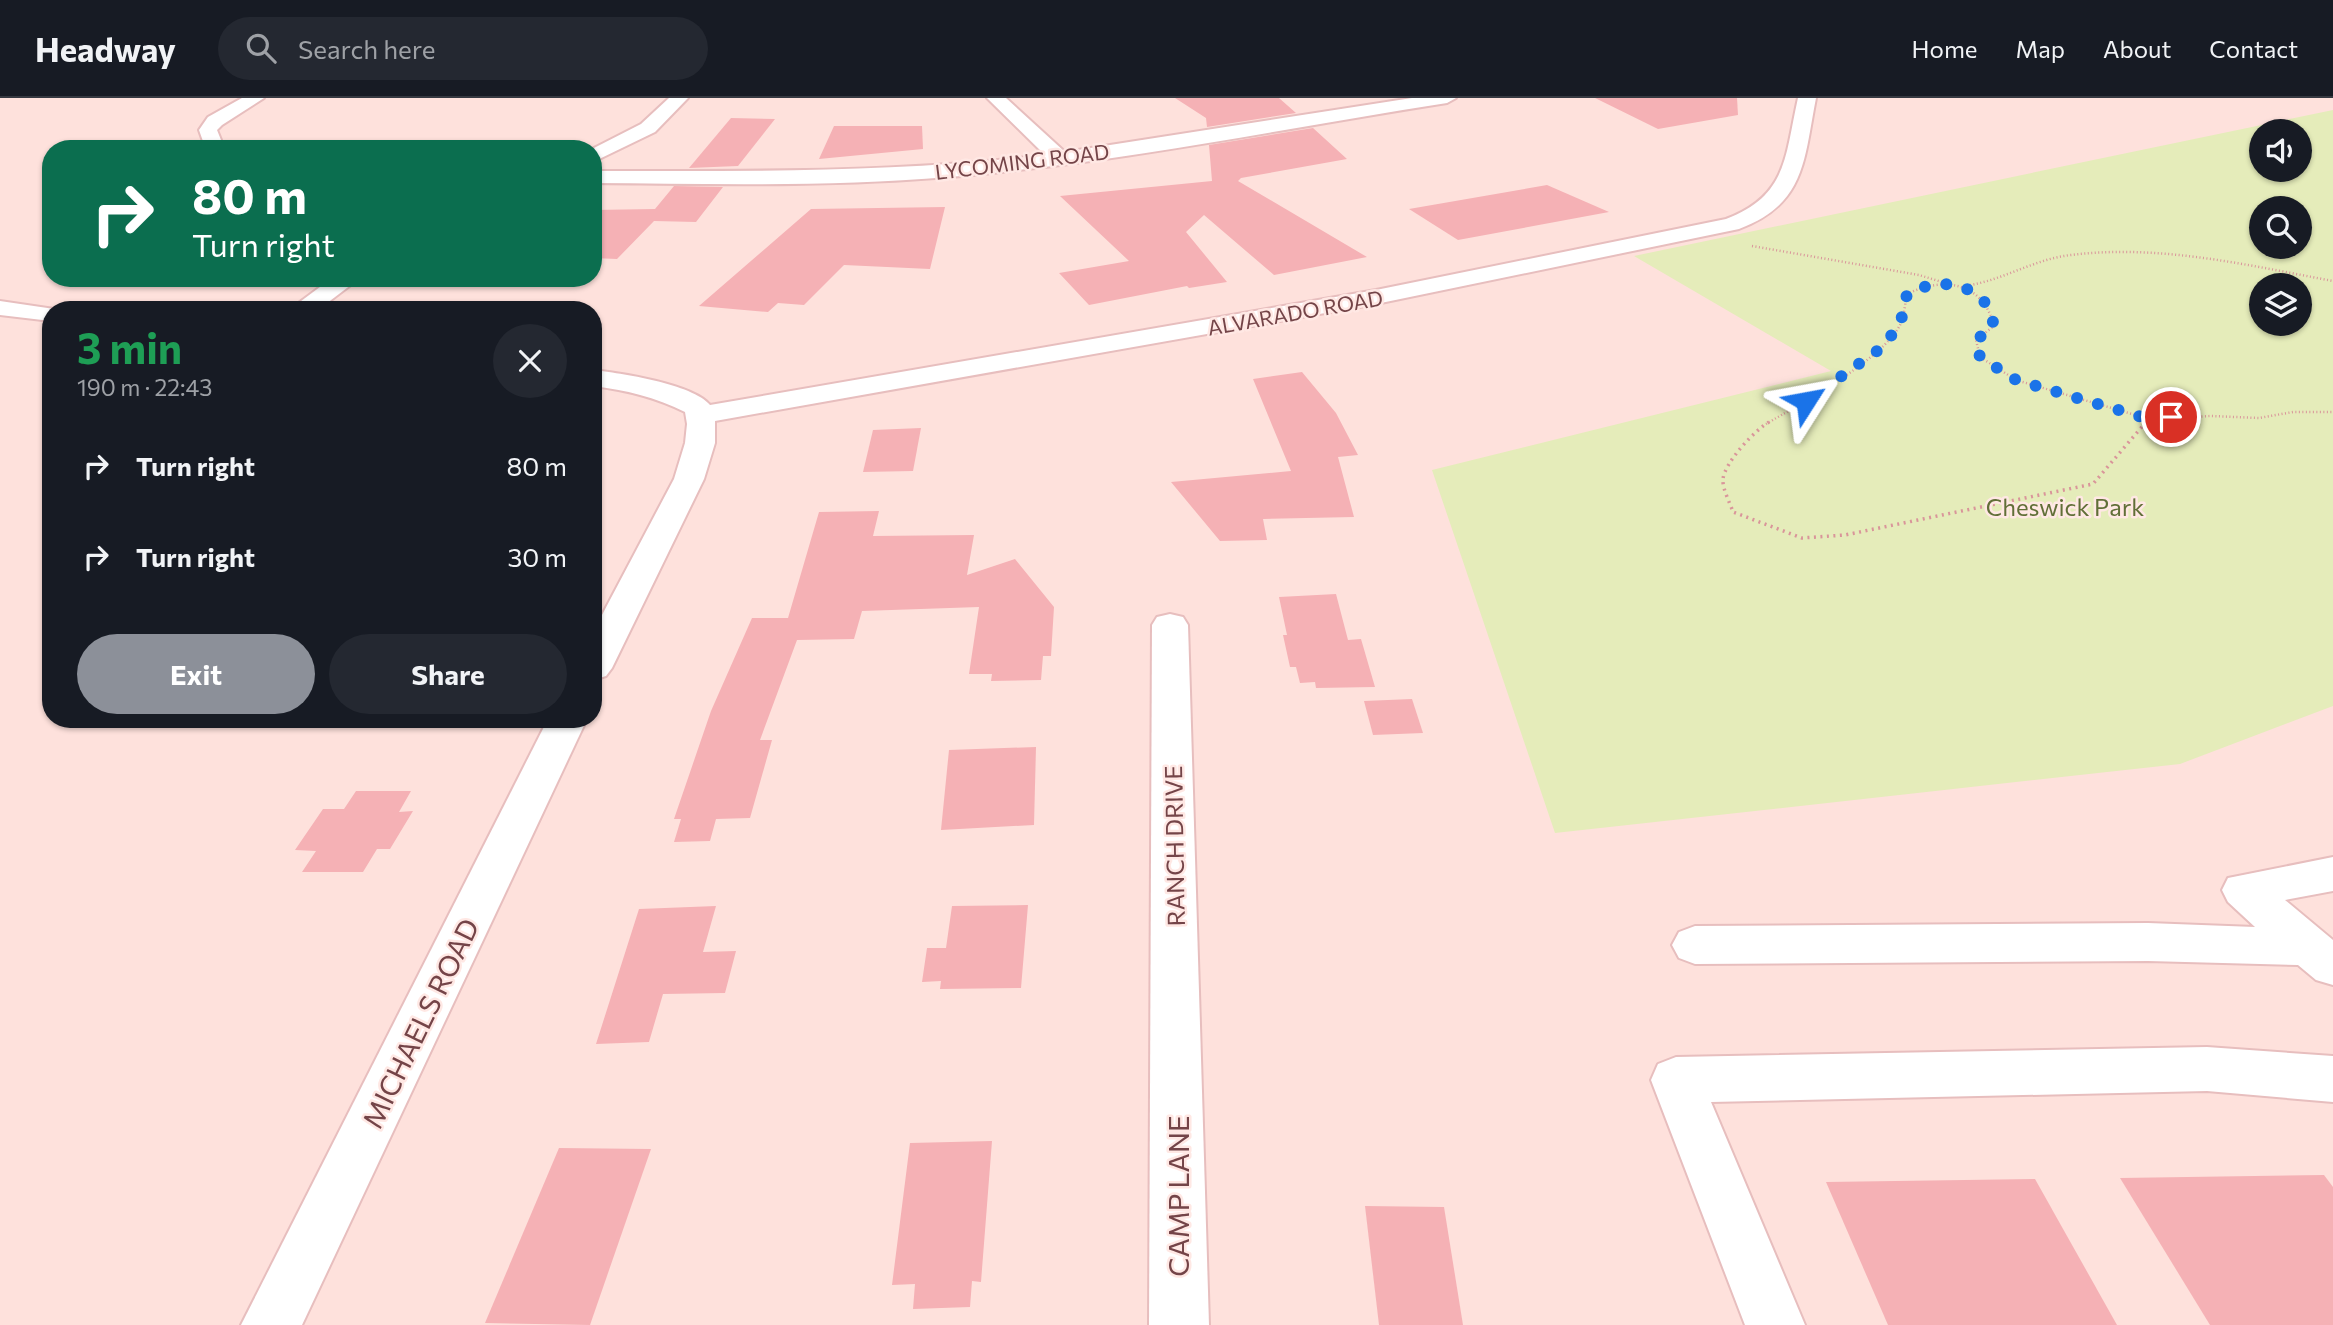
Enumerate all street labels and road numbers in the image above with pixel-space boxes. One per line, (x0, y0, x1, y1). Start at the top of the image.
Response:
street label: LYCOMING ROAD (934, 138, 1110, 184)
street label: ALVARADO ROAD (1205, 284, 1385, 340)
street label: RANCH DRIVE (1158, 765, 1190, 927)
street label: MICHAELS ROAD (355, 913, 485, 1133)
street label: CAMP LANE (1161, 1115, 1195, 1277)

